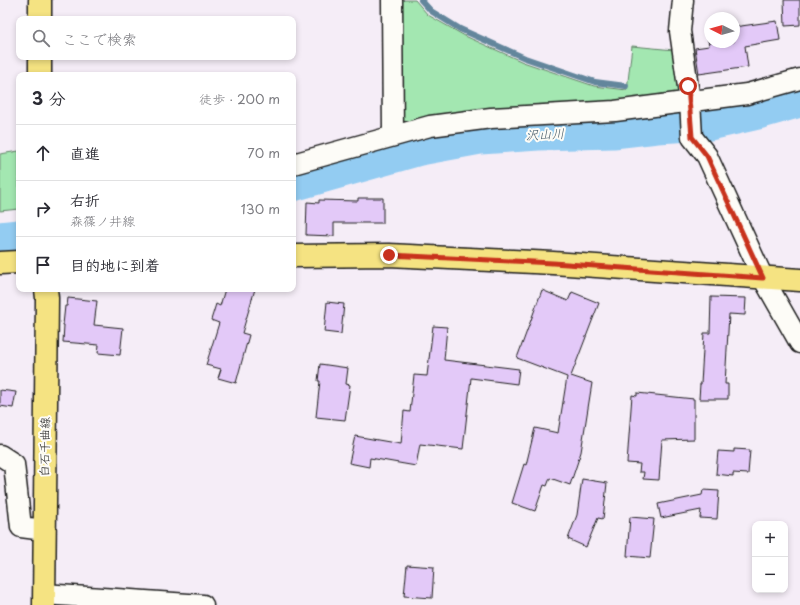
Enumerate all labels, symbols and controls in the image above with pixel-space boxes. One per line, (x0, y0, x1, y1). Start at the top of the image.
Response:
north arrow (704, 12, 740, 48)
search box (16, 16, 296, 60)
icon: search (30, 27, 52, 49)
text: ここで検索 (62, 27, 137, 50)
route start (679, 77, 697, 95)
text: 3 分 (32, 85, 66, 111)
text: 徒歩 · 200 m (199, 89, 280, 108)
water label: 沢山川 (525, 123, 565, 144)
text: 直進 (70, 141, 100, 164)
icon: ahead (32, 142, 54, 164)
text: 70 m (247, 143, 280, 162)
text: 右折 (70, 188, 100, 211)
icon: right (32, 198, 54, 220)
text: 130 m (241, 199, 280, 218)
text: 森篠ノ井線 (70, 211, 135, 230)
route end (380, 246, 398, 264)
text: 目的地に到着 (70, 253, 160, 276)
icon: arrive (32, 254, 54, 276)
street label: 白石千曲線 (34, 417, 54, 477)
map controls (752, 521, 788, 593)
button: + (752, 521, 788, 557)
button: − (752, 557, 788, 593)

